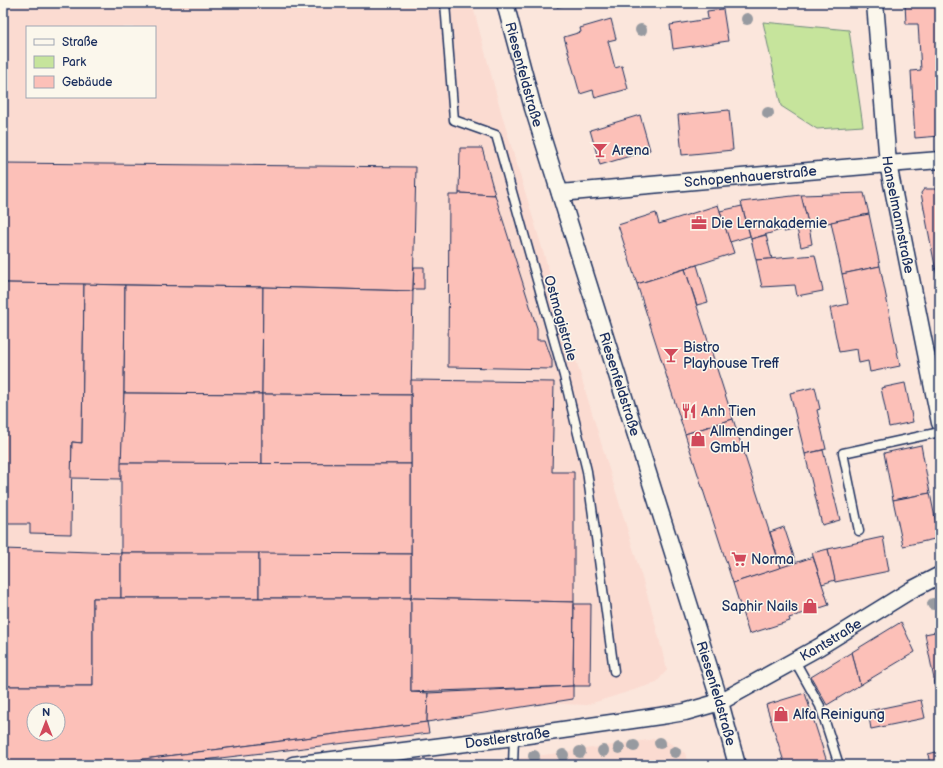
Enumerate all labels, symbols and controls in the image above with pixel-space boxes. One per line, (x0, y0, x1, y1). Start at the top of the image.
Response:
street label: Riesenfeldstraße (501, 20, 546, 129)
legend (26, 26, 156, 98)
text: Straße (62, 35, 98, 50)
text: Park (62, 55, 86, 70)
text: Gebäude (62, 75, 112, 90)
bar icon: Arena (591, 141, 609, 159)
place label: Arena (612, 142, 650, 159)
street label: Hanselmannstraße (878, 155, 918, 275)
street label: Schopenhauerstraße (683, 162, 817, 191)
office icon: Die Lernakademie (690, 214, 708, 232)
place label: Die Lernakademie (711, 215, 827, 232)
street label: Ostmagistrale (540, 273, 581, 363)
street label: Riesenfeldstraße (595, 330, 644, 438)
place label: Bistro Playhouse Treff (683, 339, 780, 372)
bar icon: Bistro Playhouse Treff (662, 346, 680, 364)
restaurant icon: Anh Tien (680, 402, 698, 420)
place label: Anh Tien (701, 403, 756, 420)
place label: Allmendinger GmbH (710, 423, 794, 456)
shop icon: Allmendinger GmbH (689, 430, 707, 448)
supermarket icon: Norma (730, 550, 748, 568)
place label: Norma (751, 551, 794, 568)
shop icon: Saphir Nails (801, 597, 819, 615)
place label: Saphir Nails (722, 598, 798, 615)
street label: Kantstraße (797, 615, 865, 665)
street label: Riesenfeldstraße (692, 639, 739, 747)
north arrow (26, 702, 66, 742)
shop icon: Alfa Reinigung (772, 705, 790, 723)
text: N (42, 706, 50, 719)
place label: Alfa Reinigung (793, 706, 885, 723)
street label: Dostlerstraße (464, 724, 551, 752)

